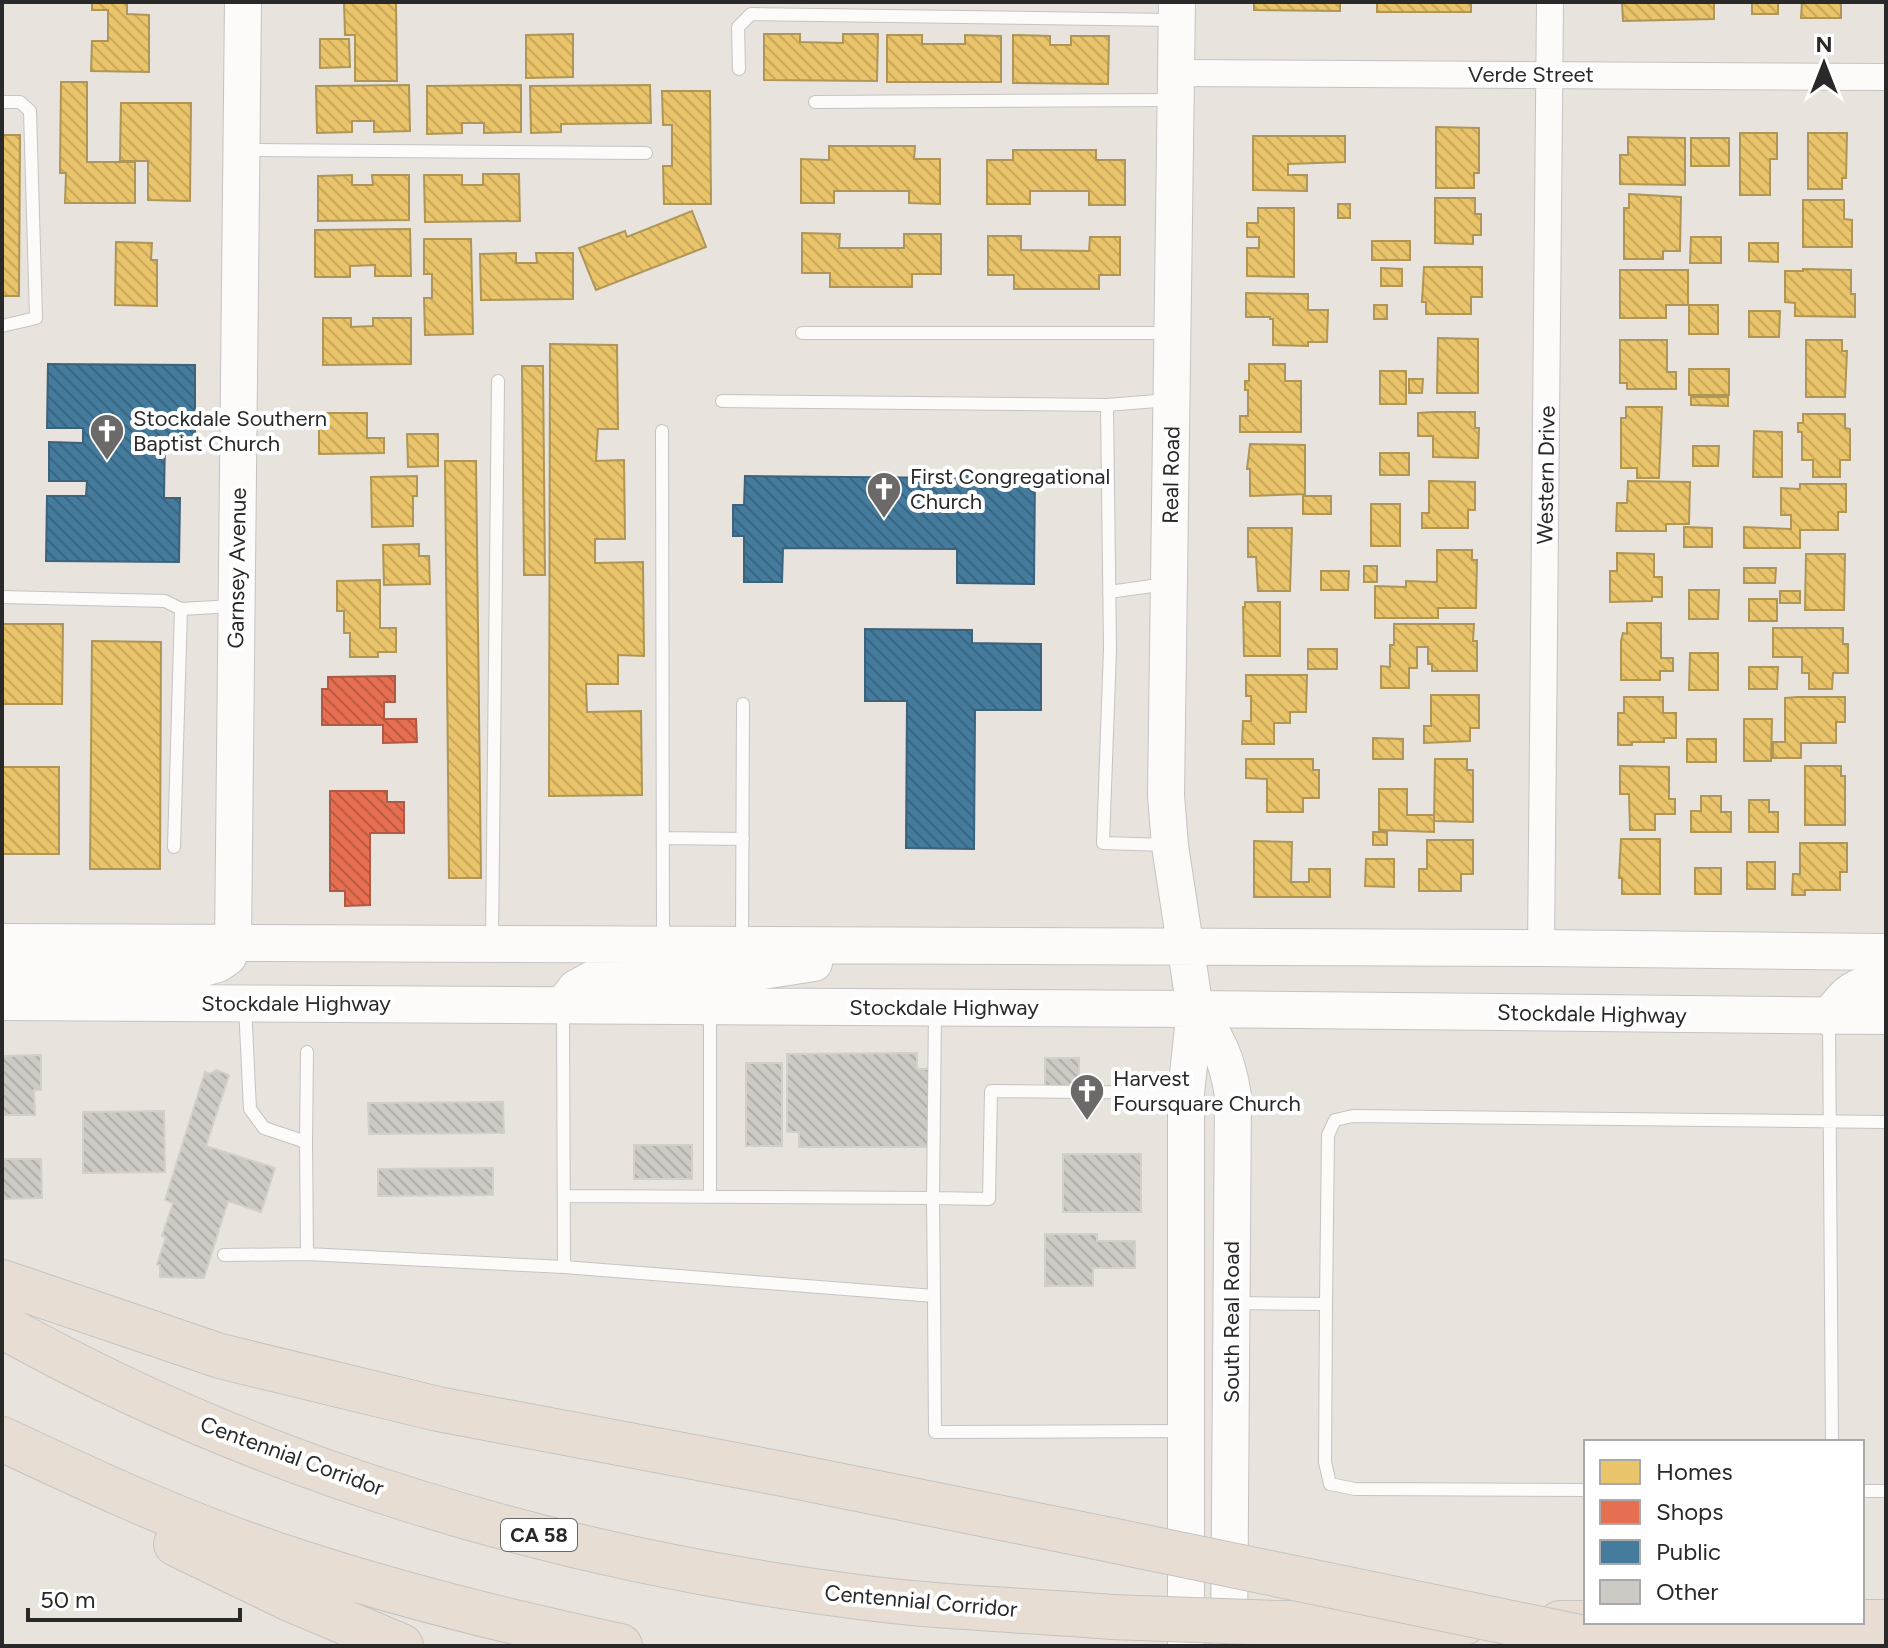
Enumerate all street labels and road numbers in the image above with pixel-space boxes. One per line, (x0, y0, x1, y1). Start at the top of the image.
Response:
street label: Verde Street (1468, 61, 1594, 88)
street label: Western Drive (1531, 405, 1561, 545)
street label: Real Road (1157, 426, 1185, 524)
street label: Garnsey Avenue (222, 487, 252, 649)
street label: Stockdale Highway (201, 990, 391, 1017)
street label: Stockdale Highway (849, 994, 1039, 1021)
street label: Stockdale Highway (1497, 999, 1687, 1029)
street label: South Real Road (1218, 1241, 1245, 1403)
street label: Centennial Corridor (197, 1410, 388, 1502)
road number: CA 58 (501, 1519, 577, 1551)
street label: Centennial Corridor (824, 1579, 1019, 1623)

